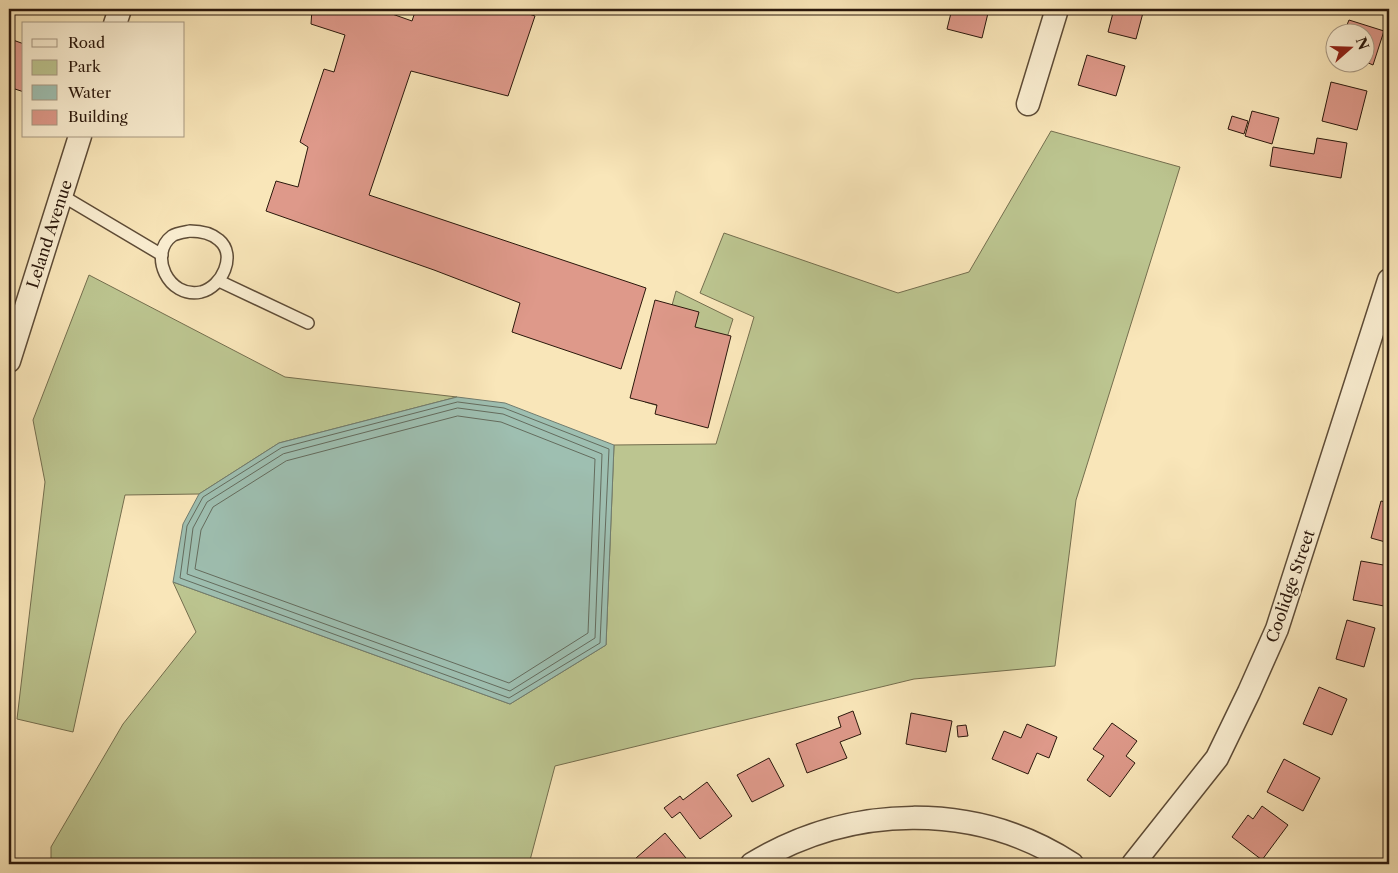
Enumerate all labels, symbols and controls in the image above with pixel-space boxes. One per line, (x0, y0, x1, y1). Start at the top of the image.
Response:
legend (22, 22, 185, 138)
north arrow (1326, 22, 1376, 72)
text: Road (68, 33, 105, 52)
text: N (1352, 35, 1373, 52)
text: Park (68, 57, 102, 76)
text: Water (67, 83, 112, 102)
text: Building (68, 107, 128, 126)
street label: Leland Avenue (22, 177, 76, 291)
street label: Coolidge Street (1261, 527, 1319, 645)

